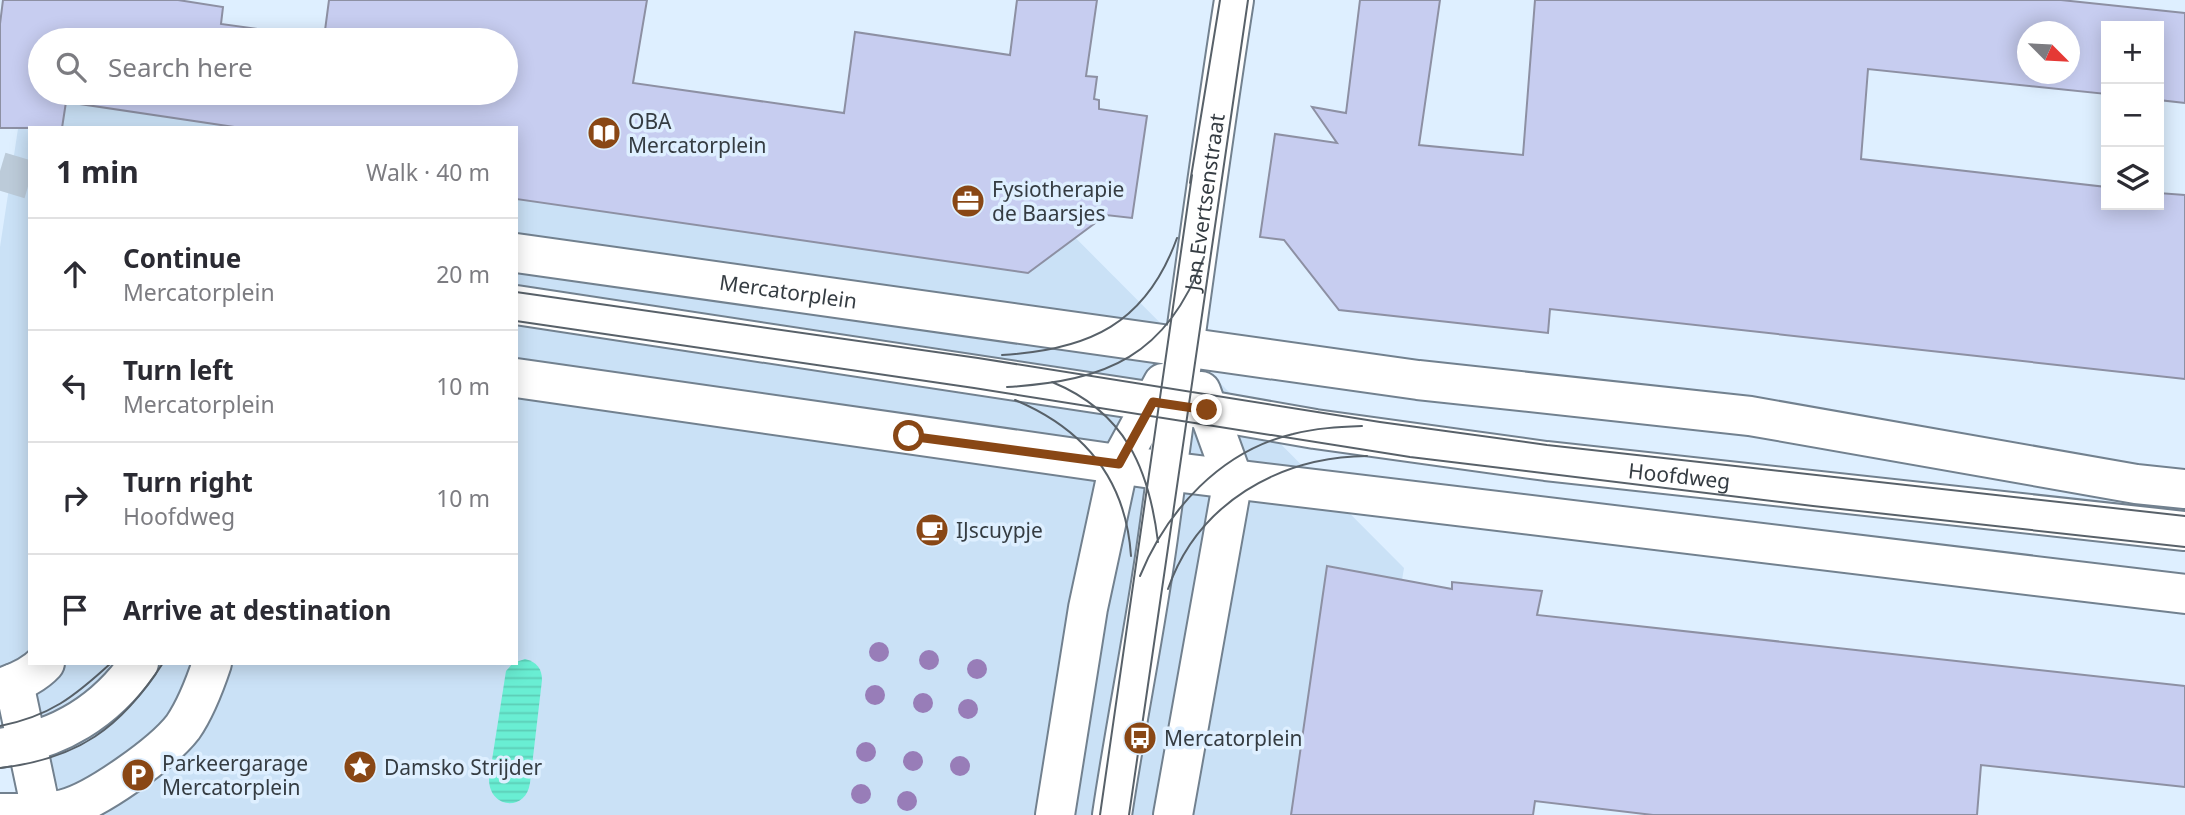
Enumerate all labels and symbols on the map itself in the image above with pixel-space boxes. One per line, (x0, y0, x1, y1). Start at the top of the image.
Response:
north arrow (2017, 21, 2080, 84)
place label: OBA Mercatorplein (628, 107, 767, 159)
street label: Jan Evertsenstraat (1178, 111, 1231, 294)
library icon: OBA Mercatorplein (585, 114, 623, 152)
place label: Fysiotherapie de Baarsjes (992, 175, 1124, 227)
office icon: Fysiotherapie de Baarsjes (949, 182, 987, 220)
street label: Mercatorplein (718, 268, 859, 315)
route end (1191, 394, 1222, 425)
route start (893, 420, 924, 451)
street label: Hoofdweg (1627, 456, 1732, 495)
cafe icon: IJscuypje (913, 511, 951, 549)
place label: IJscuypje (956, 516, 1043, 544)
bus stop icon: Mercatorplein (1121, 719, 1159, 757)
place label: Mercatorplein (1164, 724, 1303, 752)
place icon: Damsko Strijder (341, 748, 379, 786)
place label: Parkeergarage Mercatorplein (162, 749, 308, 801)
place label: Damsko Strijder (384, 753, 543, 781)
parking icon: Parkeergarage Mercatorplein (119, 756, 157, 794)

